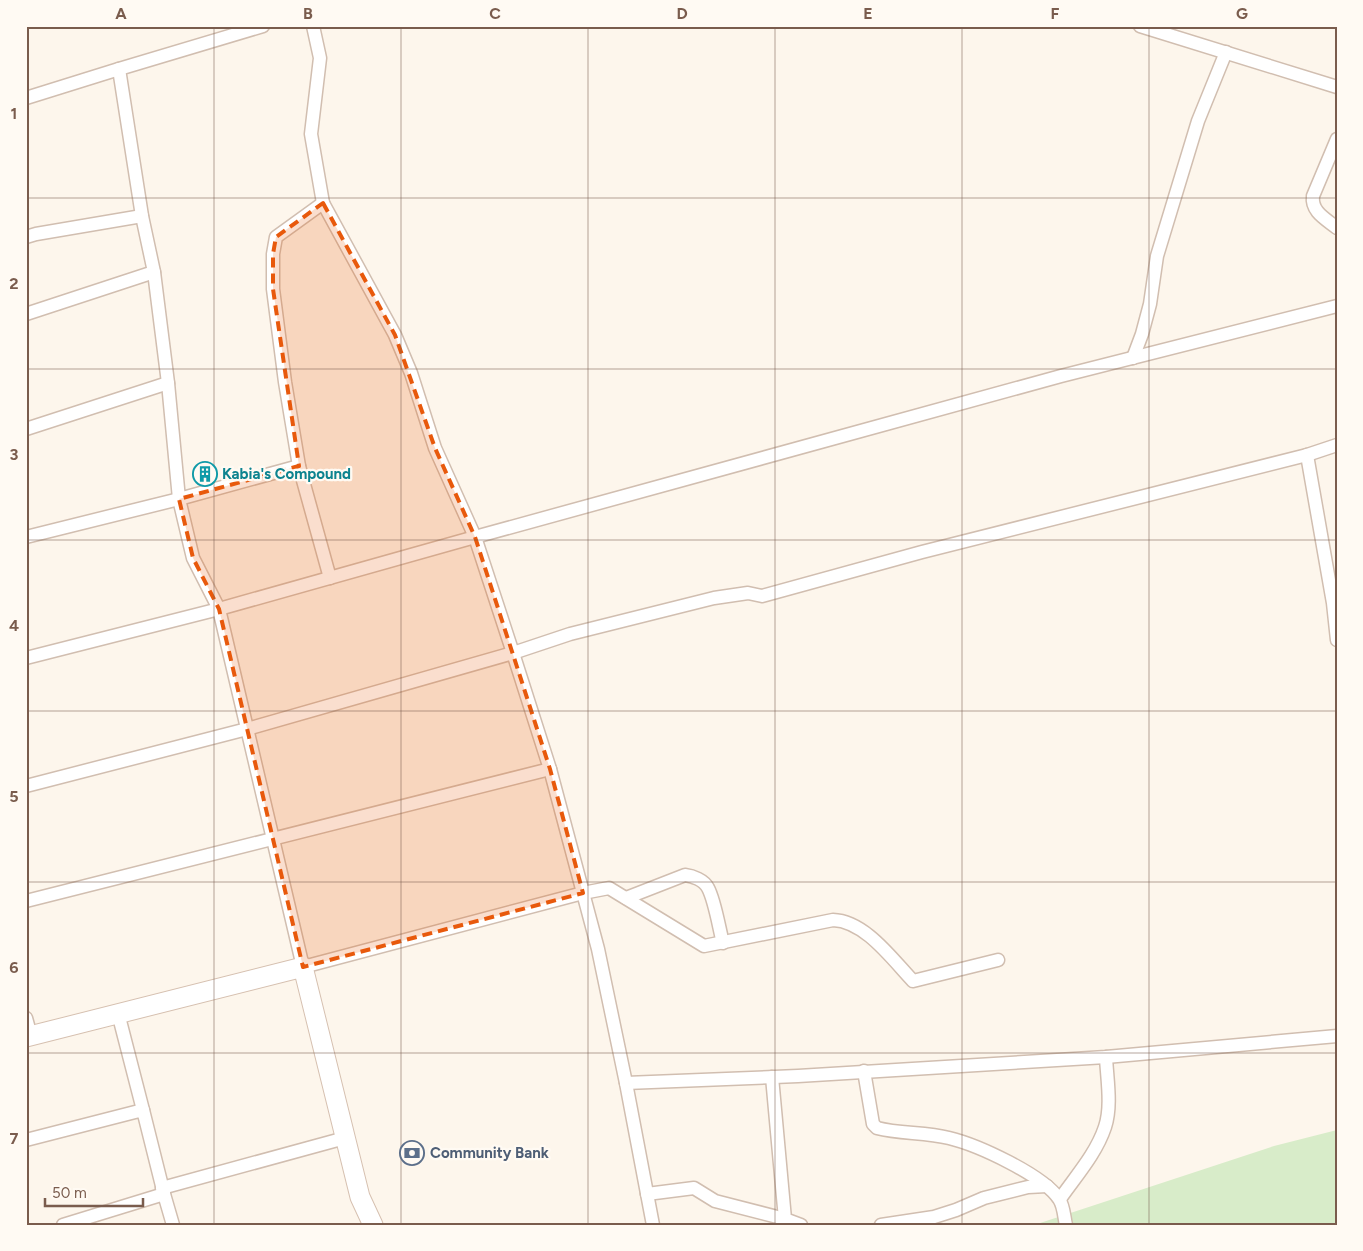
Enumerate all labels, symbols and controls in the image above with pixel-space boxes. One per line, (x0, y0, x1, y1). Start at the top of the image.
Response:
text: A (115, 4, 127, 23)
text: B (303, 4, 313, 23)
text: C (489, 4, 501, 23)
text: D (676, 4, 688, 23)
text: E (863, 4, 873, 23)
text: F (1051, 4, 1060, 23)
text: G (1236, 4, 1248, 23)
text: 1 (11, 104, 17, 123)
text: 2 (9, 274, 19, 293)
text: 3 (10, 445, 19, 464)
building icon: Kabia's Compound (192, 461, 218, 487)
place label: Kabia's Compound (222, 465, 351, 483)
text: 4 (9, 616, 19, 635)
text: 5 (9, 787, 19, 806)
text: 6 (9, 958, 19, 977)
text: 7 (10, 1129, 19, 1148)
bank icon: Community Bank (399, 1140, 425, 1166)
place label: Community Bank (430, 1144, 549, 1162)
scale bar (45, 1176, 142, 1208)
text: 50 m (52, 1184, 87, 1202)

